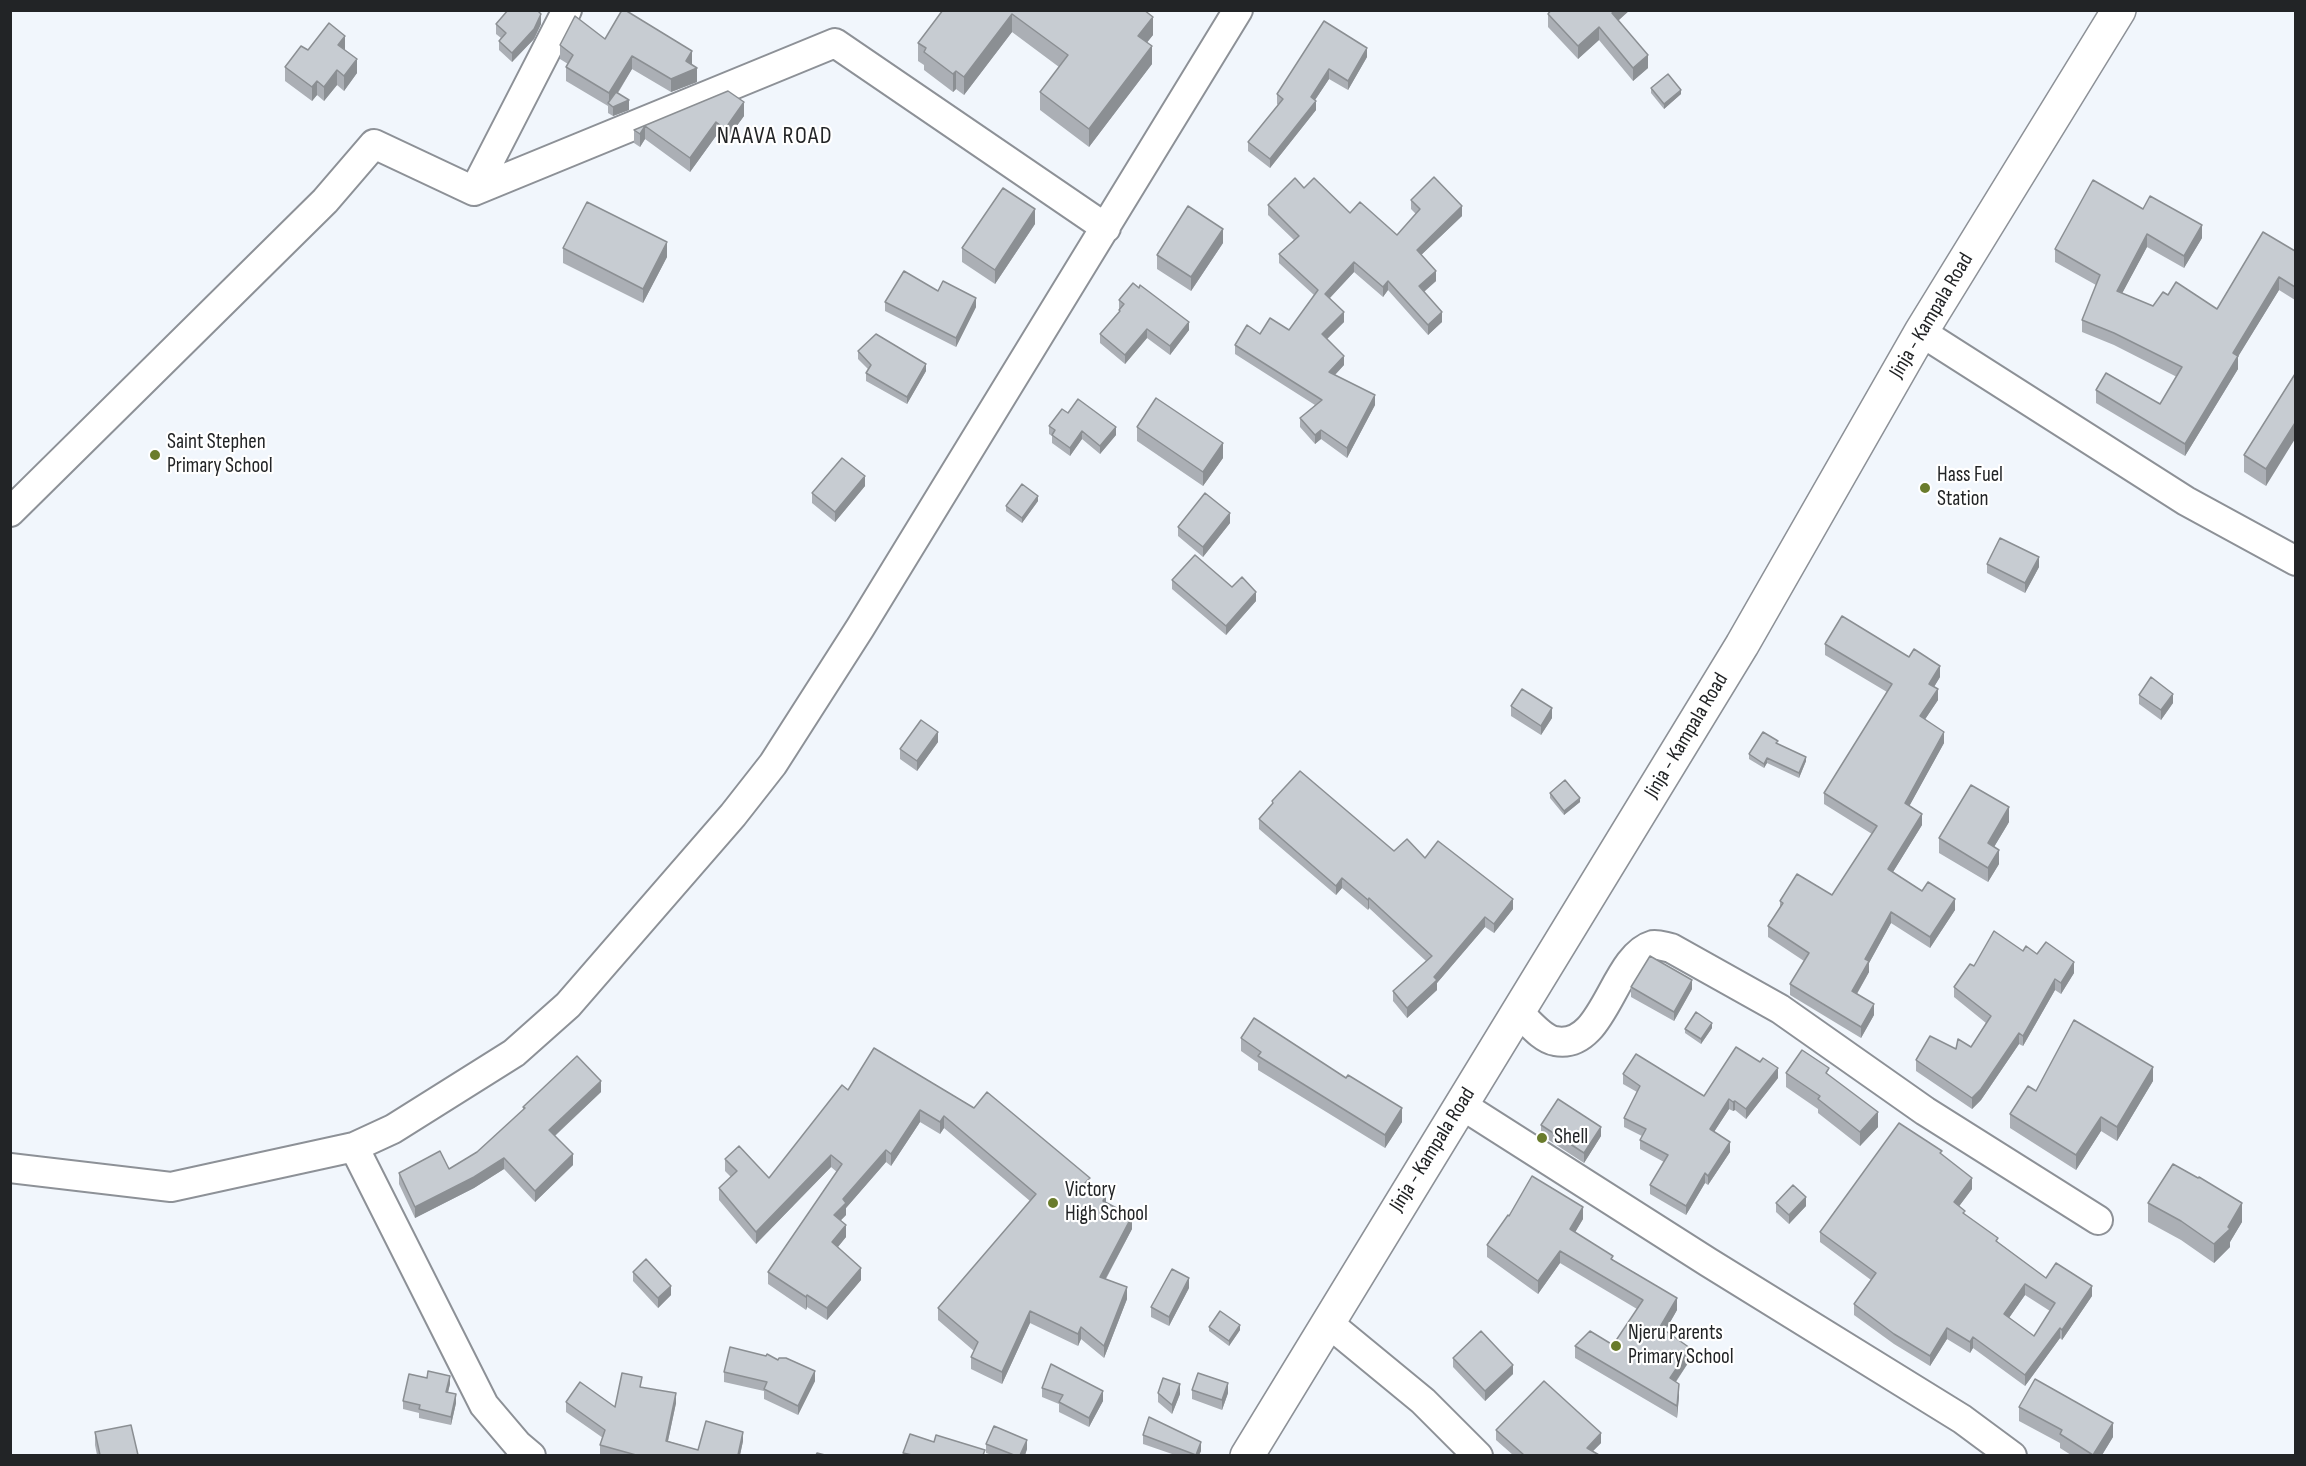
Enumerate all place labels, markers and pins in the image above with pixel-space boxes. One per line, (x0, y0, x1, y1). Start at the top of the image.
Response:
place label: Saint Stephen Primary School (167, 430, 273, 480)
marker: Saint Stephen Primary School (148, 448, 162, 462)
place label: Hass Fuel Station (1937, 463, 2003, 513)
marker: Hass Fuel Station (1918, 481, 1932, 495)
place label: Shell (1554, 1125, 1588, 1151)
marker: Shell (1535, 1131, 1549, 1145)
place label: Victory High School (1065, 1178, 1148, 1228)
marker: Victory High School (1046, 1196, 1060, 1210)
place label: Njeru Parents Primary School (1628, 1321, 1734, 1371)
marker: Njeru Parents Primary School (1609, 1339, 1623, 1353)

